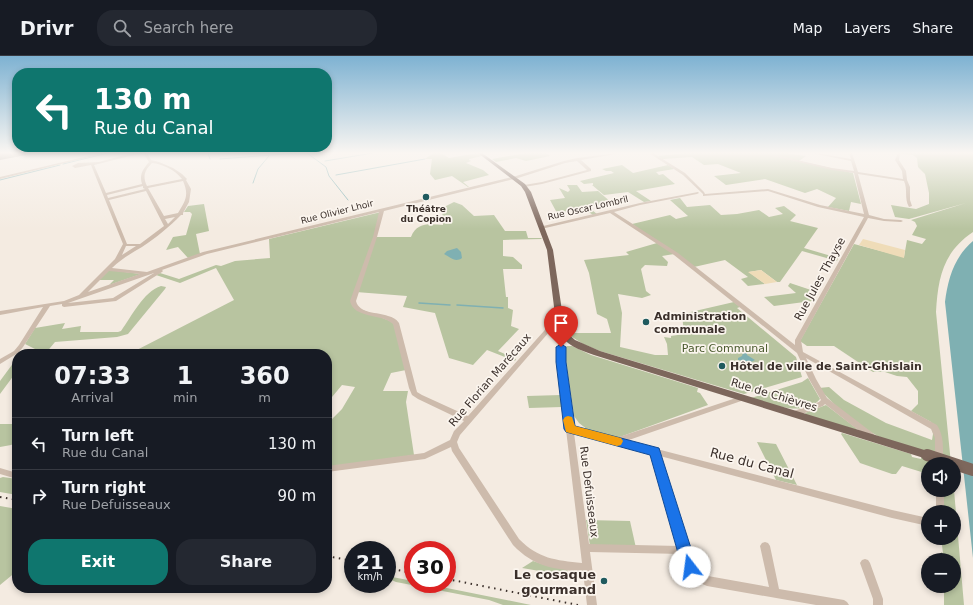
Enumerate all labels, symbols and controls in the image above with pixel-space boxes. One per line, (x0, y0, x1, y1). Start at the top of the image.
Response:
search box (97, 10, 377, 46)
text: Drivr (20, 17, 73, 39)
icon: search (111, 17, 133, 39)
text: Search here (143, 19, 234, 37)
text: Map (793, 20, 822, 36)
text: Layers (844, 20, 891, 36)
text: Share (913, 20, 953, 36)
text: 130 m (94, 83, 191, 116)
icon: left (28, 84, 80, 136)
text: Rue du Canal (94, 117, 214, 138)
marker: Théâtre du Copion (421, 192, 431, 202)
street label: Rue Oscar Lombril (547, 194, 629, 222)
street label: Rue Olivier Lhoir (300, 198, 375, 226)
place label: Théâtre du Copion (401, 204, 451, 224)
street label: Rue Jules Thayse (792, 235, 848, 323)
pin (544, 306, 578, 347)
place label: Administration communale (654, 310, 746, 336)
icon: arrive (550, 312, 572, 334)
marker: Administration communale (641, 317, 651, 327)
street label: Rue Florian Marécaux (446, 331, 534, 429)
park label: Parc Communal (682, 342, 768, 355)
place label: Hôtel de ville de Saint-Ghislain (730, 360, 922, 373)
marker: Hôtel de ville de Saint-Ghislain (717, 361, 727, 371)
text: 07:33 (54, 362, 131, 390)
text: 1 (177, 362, 193, 390)
text: 360 (240, 362, 290, 390)
street label: Rue de Chièvres (729, 376, 819, 414)
text: Arrival (71, 390, 114, 405)
text: min (173, 390, 197, 405)
text: m (258, 390, 271, 405)
text: Turn left (62, 427, 134, 445)
icon: left (28, 433, 50, 455)
text: 130 m (268, 435, 316, 453)
text: Rue du Canal (62, 445, 148, 460)
street label: Rue du Canal (708, 445, 796, 481)
street label: Rue Defuisseaux (577, 446, 601, 539)
map controls (921, 457, 961, 593)
button: sound (921, 457, 961, 497)
text: Turn right (62, 479, 146, 497)
icon: right (28, 485, 50, 507)
text: 90 m (278, 487, 316, 505)
text: Rue Defuisseaux (62, 497, 171, 512)
button: + (921, 505, 961, 545)
button: Exit (28, 539, 168, 585)
button: Share (176, 539, 316, 585)
speed limit sign: 30 (404, 541, 456, 593)
position arrow (669, 546, 711, 588)
text: 21 (356, 550, 384, 574)
button: − (921, 553, 961, 593)
place label: Le cosaque gourmand (514, 567, 596, 597)
text: km/h (357, 571, 383, 582)
marker: Le cosaque gourmand (599, 576, 609, 586)

